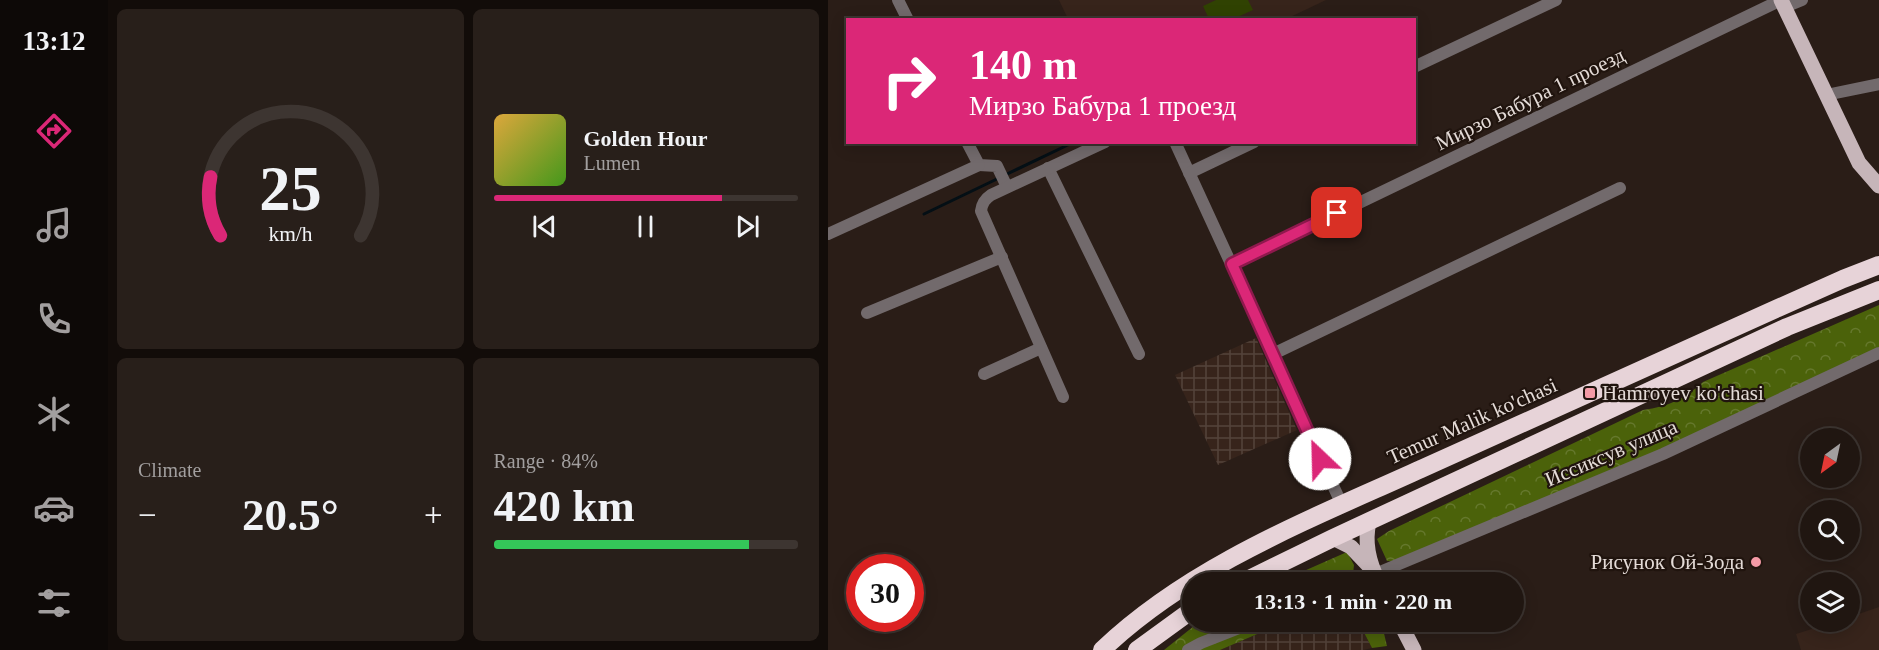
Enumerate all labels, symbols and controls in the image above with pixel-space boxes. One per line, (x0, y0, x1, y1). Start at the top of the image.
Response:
text: 13:12 (23, 26, 86, 56)
icon: right (870, 42, 948, 120)
text: 140 m (969, 42, 1078, 88)
street label: Мирзо Бабура 1 проезд (1431, 43, 1629, 155)
text: Мирзо Бабура 1 проезд (969, 91, 1236, 121)
icon: directions (33, 110, 75, 152)
text: Golden Hour (584, 126, 708, 151)
text: Lumen (584, 152, 640, 174)
text: 25 (259, 154, 321, 223)
pin (1311, 187, 1362, 238)
icon: arrive (1320, 196, 1353, 229)
icon: music (33, 204, 75, 246)
icon: previous (528, 210, 561, 243)
icon: pause (629, 210, 662, 243)
icon: next (731, 210, 764, 243)
text: km/h (268, 222, 313, 246)
icon: phone (33, 298, 75, 340)
street label: Temur Malik ko'chasi (1383, 373, 1561, 469)
place label: Hamroyev ko'chasi (1602, 381, 1764, 405)
marker: Hamroyev ko'chasi (1583, 386, 1597, 400)
icon: climate (33, 393, 75, 435)
street label: Иссиксув улица (1541, 414, 1681, 492)
position arrow (1288, 427, 1352, 491)
north arrow (1800, 428, 1860, 488)
map controls (1800, 428, 1860, 632)
text: Range · 84% (494, 450, 598, 472)
text: Climate (138, 459, 201, 481)
text: 420 km (494, 481, 635, 531)
icon: car (33, 487, 75, 529)
text: 20.5° (242, 490, 339, 540)
text: − (138, 497, 157, 533)
text: + (424, 497, 443, 533)
button: search (1800, 500, 1860, 560)
place label: Рисунок Ой-Зода (1591, 550, 1745, 574)
speed limit sign: 30 (846, 554, 924, 632)
marker: Рисунок Ой-Зода (1749, 555, 1763, 569)
button: layers (1800, 572, 1860, 632)
icon: filters (33, 582, 75, 624)
text: 13:13 · 1 min · 220 m (1254, 589, 1452, 614)

